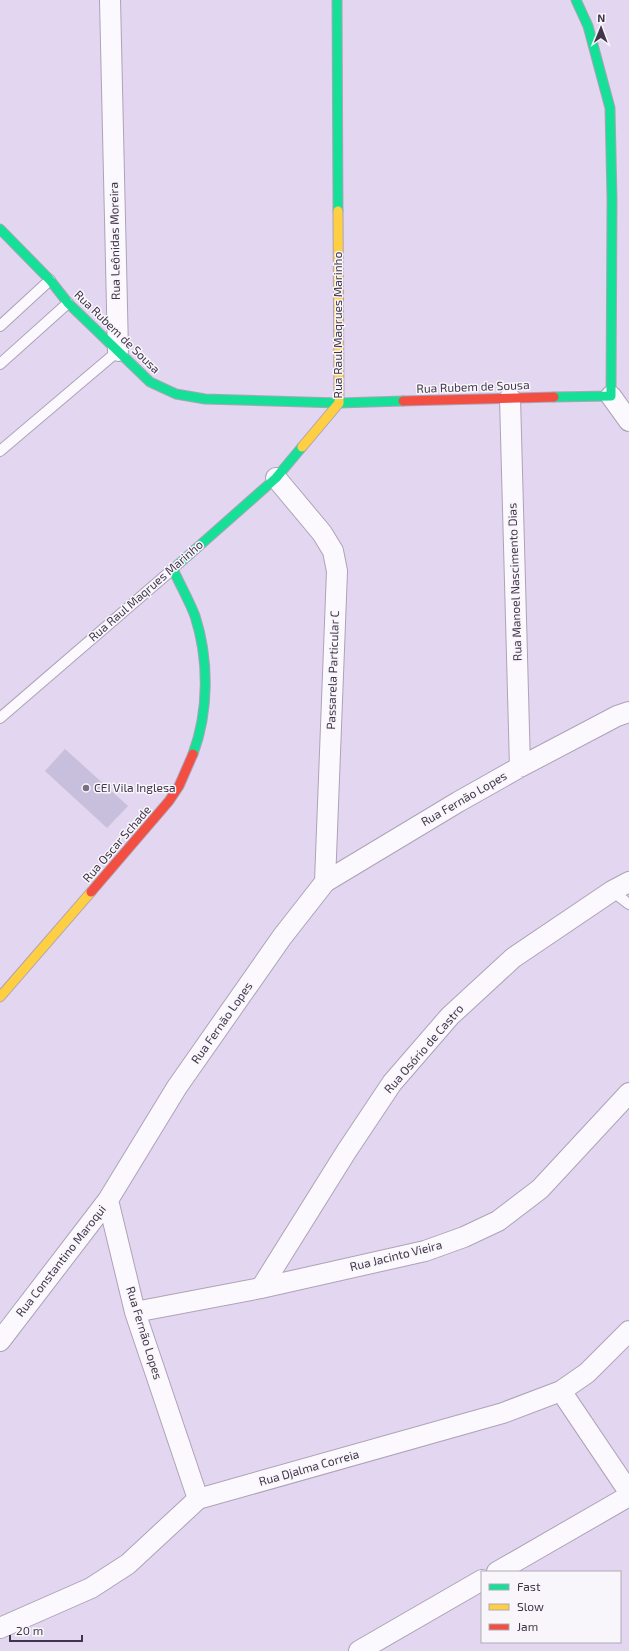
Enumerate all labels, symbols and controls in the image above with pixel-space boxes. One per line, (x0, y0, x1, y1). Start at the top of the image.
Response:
north arrow (581, 8, 621, 48)
text: N (597, 11, 605, 24)
street label: Rua Leônidas Moreira (106, 182, 122, 300)
street label: Rua Raul Maqrues Marinho (330, 251, 344, 398)
street label: Rua Rubem de Sousa (72, 287, 163, 376)
street label: Rua Rubem de Sousa (416, 377, 530, 395)
street label: Rua Manoel Nascimento Dias (504, 503, 524, 661)
street label: Rua Raul Maqrues Marinho (85, 537, 205, 644)
street label: Passarela Particular C (323, 610, 341, 730)
street label: Rua Fernão Lopes (418, 768, 509, 828)
place label: CEI Vila Inglesa (94, 780, 176, 794)
marker: CEI Vila Inglesa (81, 783, 91, 793)
street label: Rua Oscar Schade (79, 802, 153, 884)
street label: Rua Fernão Lopes (188, 979, 255, 1066)
street label: Rua Osório de Castro (381, 1001, 466, 1096)
street label: Rua Constantino Maroqui (12, 1202, 108, 1319)
street label: Rua Jacinto Vieira (348, 1237, 443, 1273)
street label: Rua Fernão Lopes (124, 1284, 166, 1381)
street label: Rua Djalma Correia (257, 1446, 361, 1489)
legend (481, 1571, 621, 1643)
text: Fast (517, 1579, 541, 1593)
text: Slow (517, 1599, 544, 1613)
scale bar (10, 1617, 82, 1643)
text: Jam (517, 1619, 538, 1633)
text: 20 m (16, 1623, 43, 1637)

